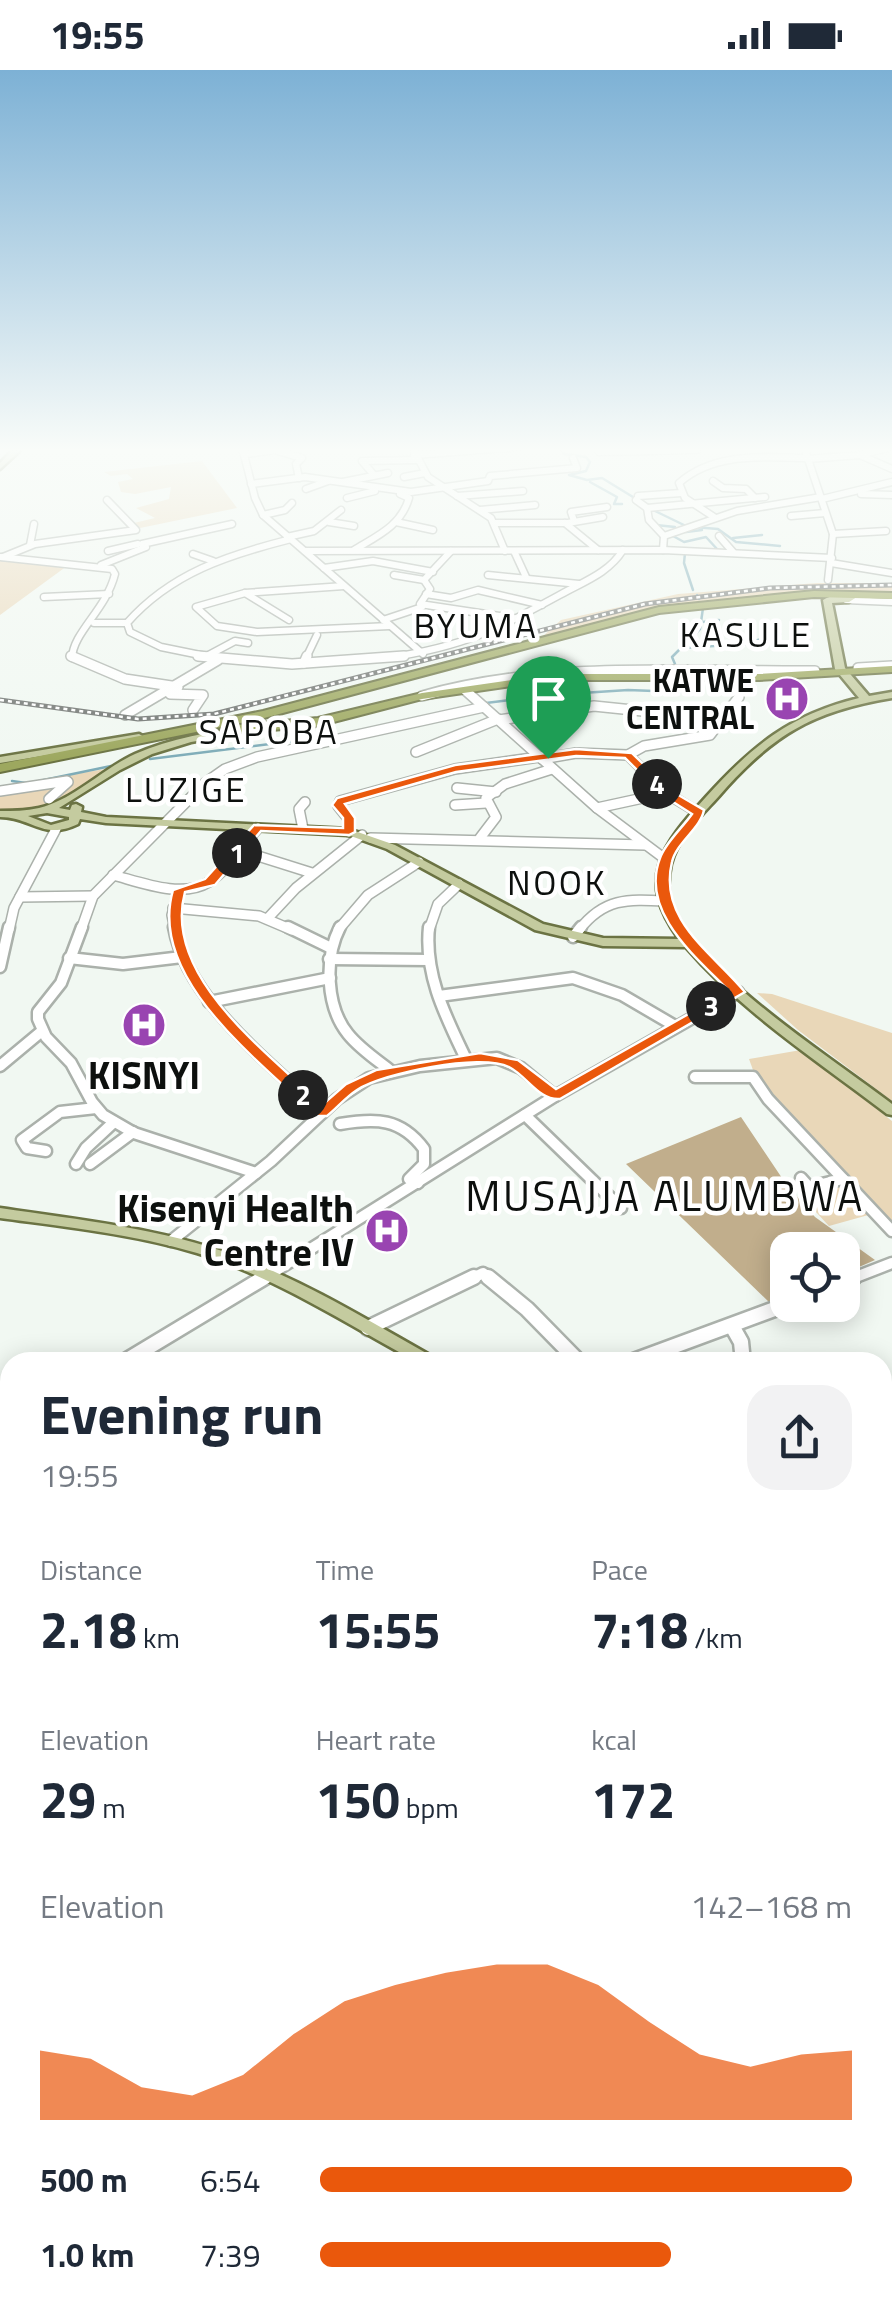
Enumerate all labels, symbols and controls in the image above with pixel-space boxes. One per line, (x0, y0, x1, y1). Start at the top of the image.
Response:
text: 19:55 (50, 6, 145, 64)
district label: BYUMA (414, 598, 538, 652)
district label: KASULE (679, 607, 813, 661)
pin (506, 656, 591, 759)
place label: KATWE CENTRAL (626, 656, 754, 741)
icon: arrive (521, 671, 576, 726)
hospital icon: KATWE CENTRAL (764, 676, 810, 722)
district label: SAPOBA (199, 704, 339, 758)
pin: 4 (632, 759, 682, 809)
district label: LUZIGE (125, 762, 247, 816)
text: 4 (649, 762, 665, 805)
pin: 1 (212, 828, 262, 878)
text: 1 (229, 831, 245, 874)
district label: NOOK (507, 855, 607, 909)
pin: 3 (686, 981, 736, 1031)
text: 3 (703, 984, 719, 1027)
hospital icon: KISNYI (121, 1002, 167, 1048)
place label: KISNYI (88, 1046, 200, 1104)
pin: 2 (278, 1070, 328, 1120)
text: 2 (295, 1073, 311, 1116)
district label: MUSAJJA ALUMBWA (465, 1163, 865, 1227)
place label: Kisenyi Health Centre IV (117, 1179, 354, 1281)
hospital icon: Kisenyi Health Centre IV (364, 1208, 410, 1254)
map controls (770, 1232, 860, 1322)
button: locate (770, 1232, 860, 1322)
text: Evening run (40, 1372, 323, 1455)
button: share (747, 1385, 852, 1490)
text: 19:55 (40, 1451, 119, 1499)
text: Distance (40, 1548, 142, 1591)
text: Time (316, 1548, 374, 1591)
text: Pace (591, 1548, 648, 1591)
text: 2.18 (40, 1591, 137, 1667)
text: 15:55 (316, 1591, 440, 1667)
text: 7:18 (591, 1591, 688, 1667)
text: km (137, 1616, 180, 1659)
text: /km (688, 1616, 743, 1659)
text: Elevation (40, 1718, 149, 1761)
text: Heart rate (316, 1718, 436, 1761)
text: kcal (591, 1718, 637, 1761)
text: 29 (40, 1761, 96, 1837)
text: 150 (316, 1761, 400, 1837)
text: 172 (591, 1761, 675, 1837)
text: m (96, 1786, 126, 1829)
text: bpm (400, 1786, 459, 1829)
text: Elevation (40, 1882, 164, 1930)
text: 142–168 m (690, 1882, 852, 1930)
text: 500 m (40, 2156, 128, 2204)
text: 6:54 (200, 2156, 261, 2204)
text: 1.0 km (40, 2231, 134, 2279)
text: 7:39 (200, 2231, 261, 2279)

